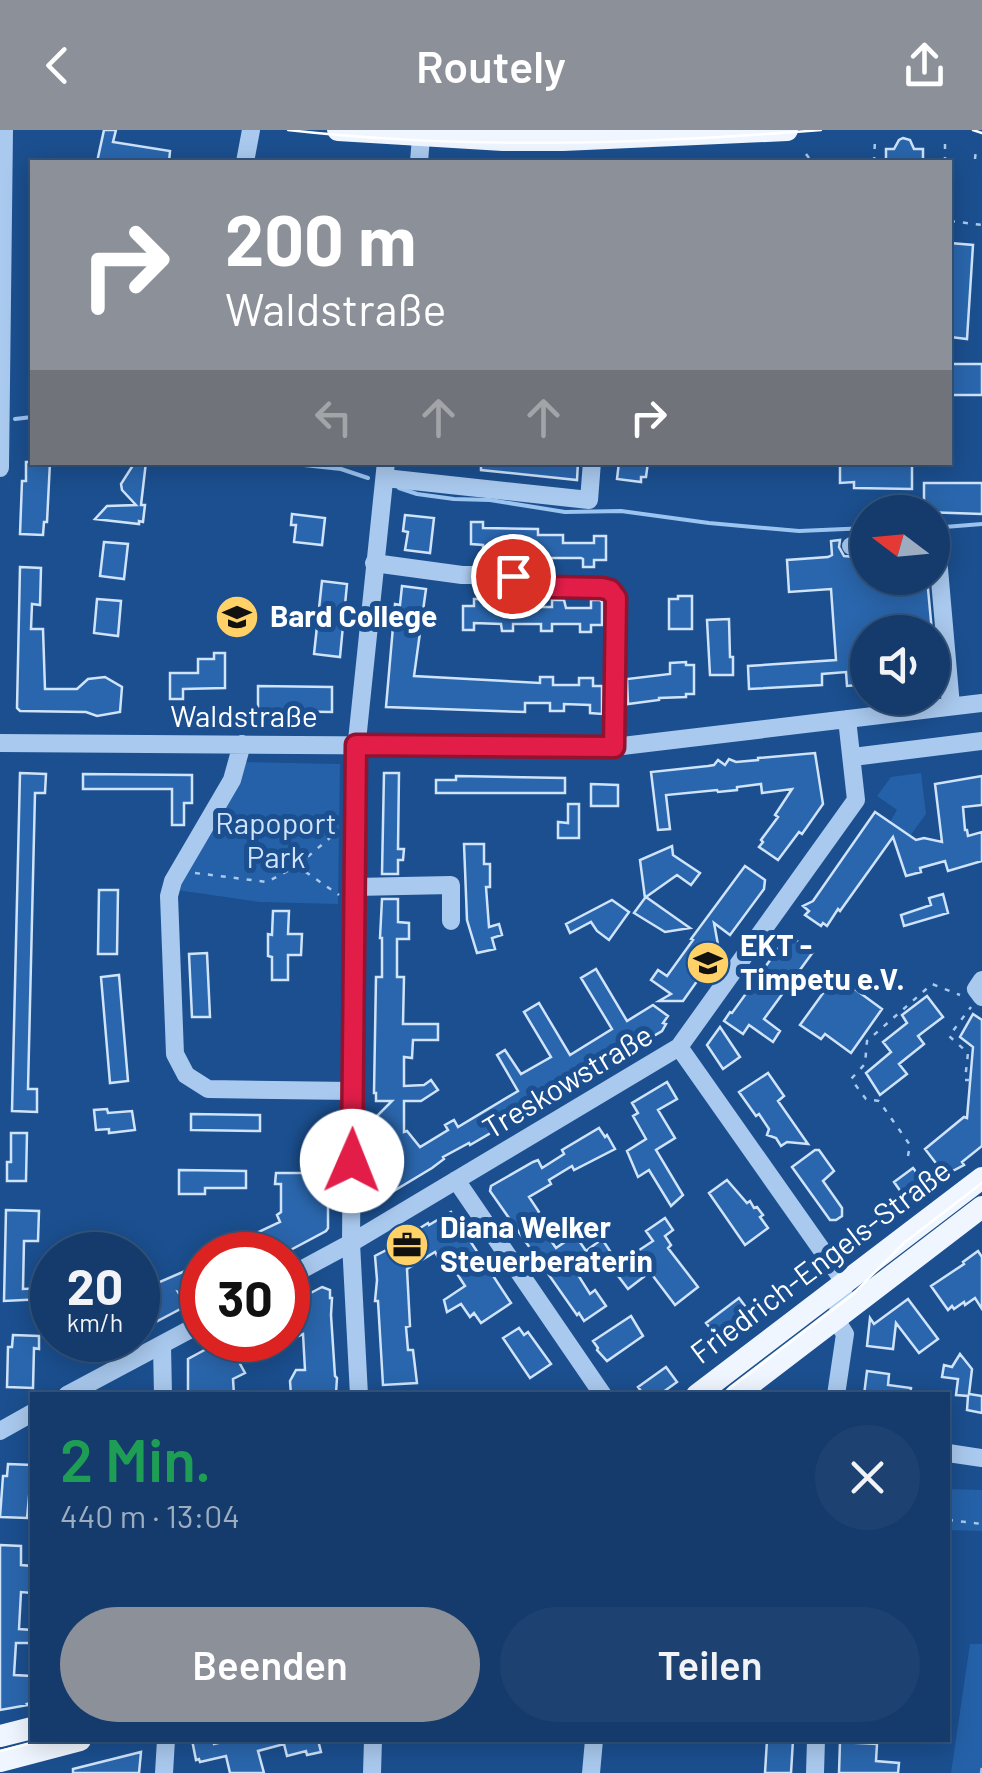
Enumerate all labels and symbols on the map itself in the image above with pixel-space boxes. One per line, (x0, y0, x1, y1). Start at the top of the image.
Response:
north arrow (850, 495, 950, 595)
pin (471, 534, 556, 619)
school or university icon: Bard College (214, 594, 260, 640)
place label: Bard College (270, 597, 437, 633)
street label: Waldstraße (170, 697, 318, 733)
park label: Rapoport Park (215, 804, 337, 874)
place label: EKT - Timpetu e.V. (740, 926, 905, 996)
school or university icon: EKT - Timpetu e.V. (685, 940, 731, 986)
street label: Treskowstraße (476, 1016, 658, 1145)
position arrow (300, 1109, 404, 1213)
street label: Friedrich-Engels-Straße (683, 1151, 957, 1370)
place label: Diana Welker Steuerberaterin (440, 1208, 653, 1278)
office icon: Diana Welker Steuerberaterin (384, 1222, 430, 1268)
speed limit sign: 30 (180, 1232, 310, 1362)

